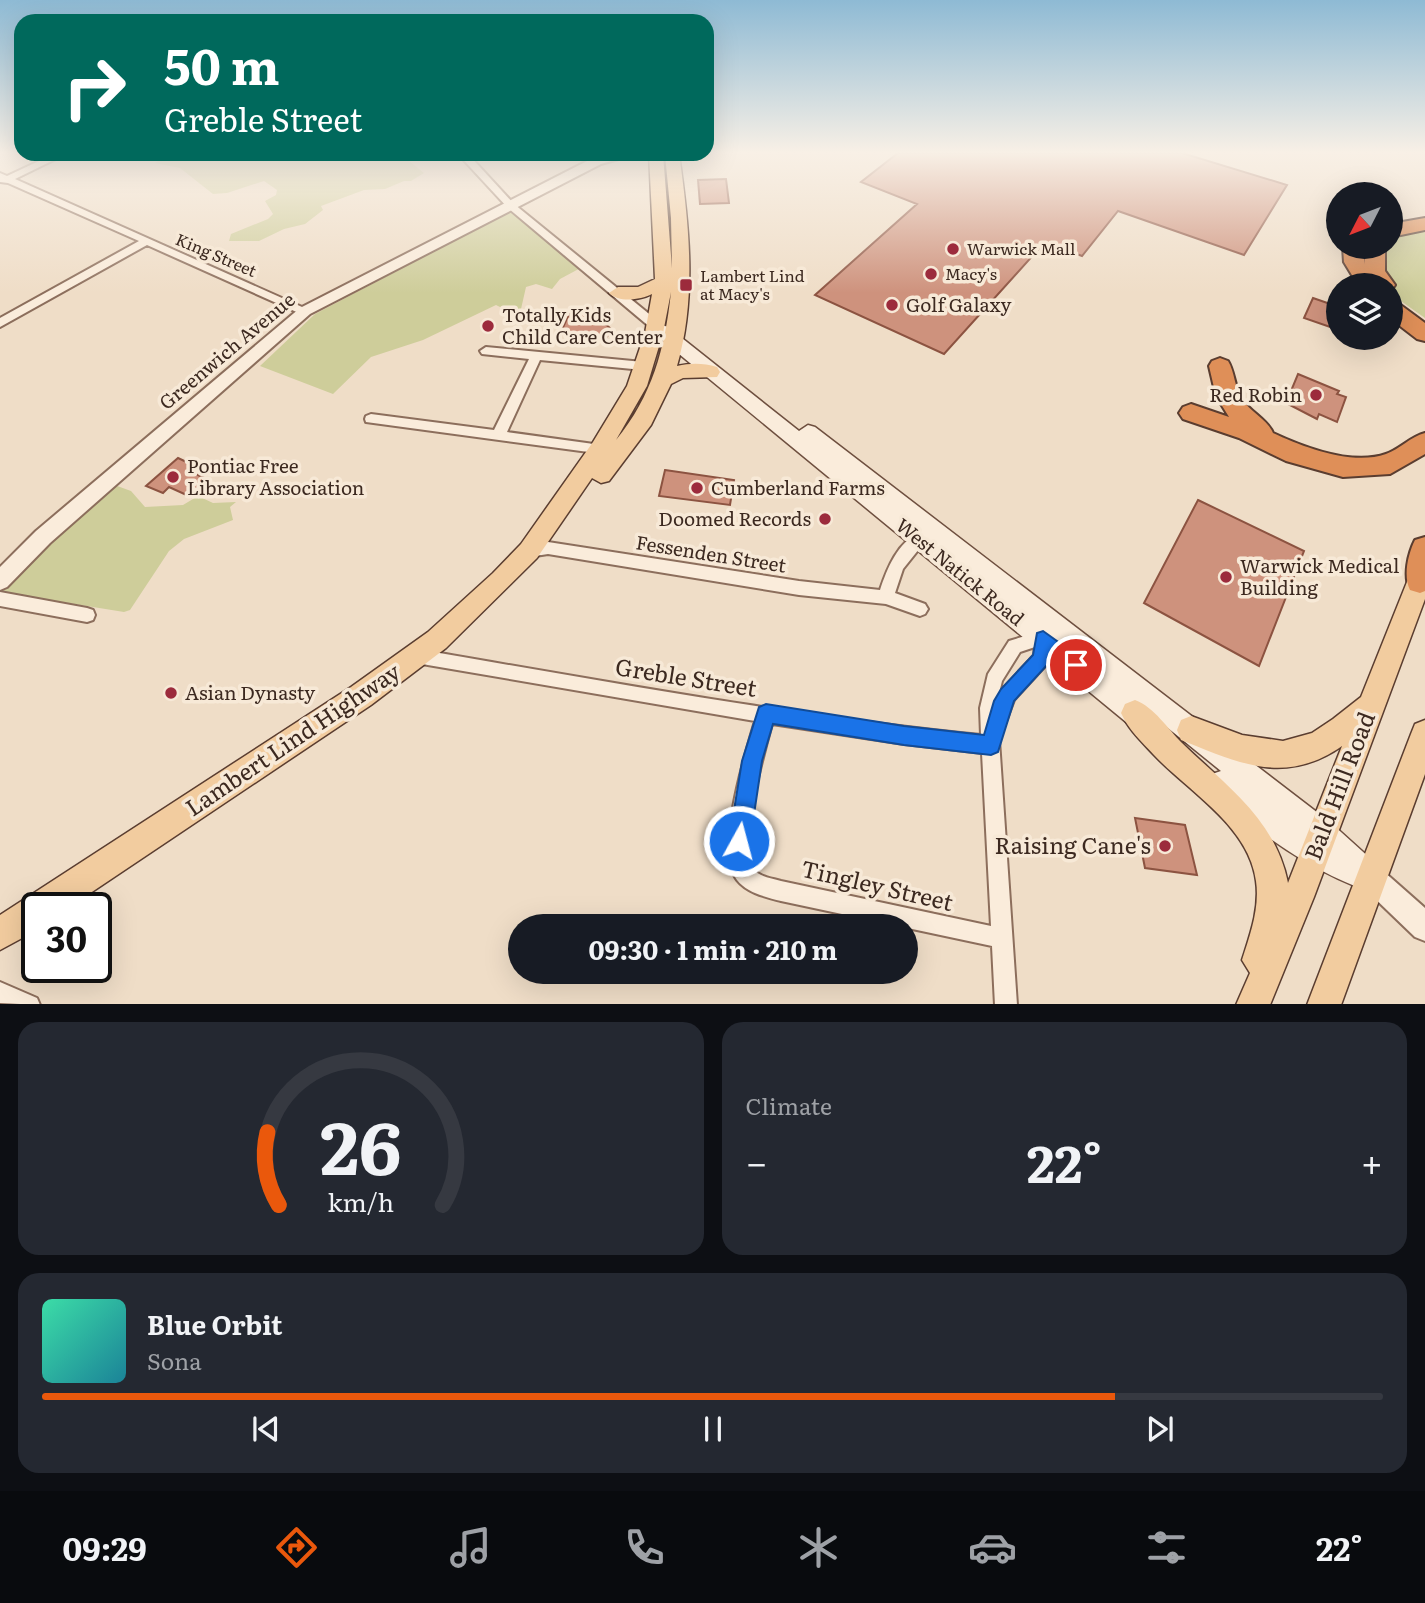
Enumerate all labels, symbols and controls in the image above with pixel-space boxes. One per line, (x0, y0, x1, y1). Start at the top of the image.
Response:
text: 50 m (164, 27, 280, 100)
icon: right (49, 42, 140, 133)
text: Greble Street (164, 94, 362, 142)
north arrow (1326, 182, 1404, 259)
map controls (1326, 182, 1403, 350)
street label: King Street (172, 226, 261, 282)
place label: Warwick Mall (967, 236, 1075, 260)
marker: Warwick Mall (945, 241, 961, 257)
place label: Macy's (945, 261, 997, 285)
place label: Lambert Lind at Macy's (700, 263, 805, 305)
marker: Macy's (923, 266, 939, 282)
button: layers (1326, 273, 1403, 350)
marker: Lambert Lind at Macy's (678, 277, 694, 293)
street label: Greenwich Avenue (152, 285, 300, 415)
place label: Golf Galaxy (906, 290, 1012, 318)
marker: Golf Galaxy (884, 297, 900, 313)
place label: Totally Kids Child Care Center (502, 300, 662, 350)
marker: Totally Kids Child Care Center (480, 318, 496, 334)
place label: Red Robin (1209, 380, 1302, 408)
marker: Red Robin (1308, 387, 1324, 403)
place label: Pontiac Free Library Association (187, 451, 364, 501)
marker: Pontiac Free Library Association (165, 469, 181, 485)
place label: Cumberland Farms (711, 473, 885, 501)
marker: Cumberland Farms (689, 480, 705, 496)
place label: Doomed Records (658, 504, 811, 532)
marker: Doomed Records (817, 511, 833, 527)
street label: West Natick Road (890, 511, 1031, 632)
street label: Fessenden Street (634, 527, 789, 579)
place label: Warwick Medical Building (1240, 551, 1399, 601)
marker: Warwick Medical Building (1218, 569, 1234, 585)
pin (1046, 635, 1106, 695)
icon: arrive (1057, 646, 1095, 684)
street label: Greble Street (613, 648, 760, 704)
street label: Lambert Lind Highway (178, 653, 407, 823)
place label: Asian Dynasty (185, 678, 315, 706)
marker: Asian Dynasty (163, 685, 179, 701)
street label: Bald Hill Road (1294, 706, 1382, 864)
position arrow (702, 804, 776, 878)
place label: Raising Cane's (994, 827, 1151, 861)
marker: Raising Cane's (1157, 838, 1173, 854)
street label: Tingley Street (798, 850, 957, 918)
speed limit sign: 30 (21, 892, 112, 983)
text: 09:30 · 1 min · 210 m (588, 929, 838, 968)
text: Climate (746, 1088, 832, 1122)
text: 26 (320, 1089, 402, 1197)
text: 22° (1027, 1122, 1102, 1199)
text: − (746, 1132, 768, 1189)
text: + (1361, 1132, 1383, 1189)
text: km/h (327, 1182, 394, 1219)
text: Blue Orbit (147, 1304, 282, 1343)
text: Sona (147, 1343, 202, 1377)
icon: previous (247, 1410, 285, 1448)
icon: pause (694, 1410, 732, 1448)
icon: next (1141, 1410, 1179, 1448)
text: 09:29 (63, 1523, 147, 1571)
icon: directions (272, 1523, 321, 1572)
icon: music (446, 1523, 495, 1572)
icon: phone (620, 1523, 669, 1572)
icon: climate (794, 1523, 843, 1572)
icon: car (968, 1523, 1017, 1572)
icon: filters (1142, 1523, 1191, 1572)
text: 22° (1316, 1523, 1362, 1571)

